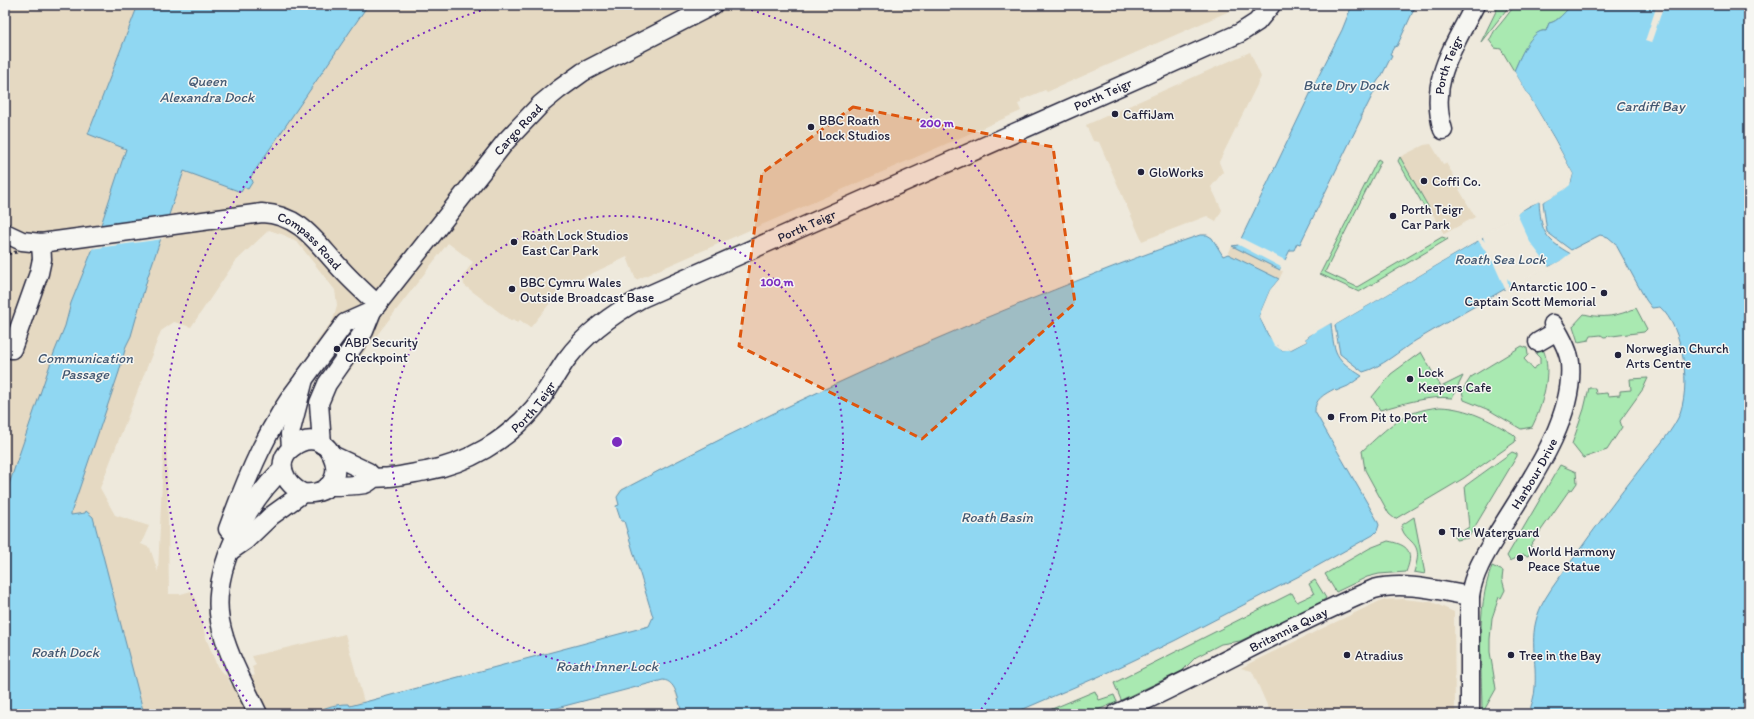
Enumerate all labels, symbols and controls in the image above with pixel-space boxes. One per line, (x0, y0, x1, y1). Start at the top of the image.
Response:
street label: Porth Teigr (1431, 33, 1465, 95)
water label: Queen Alexandra Dock (160, 73, 255, 106)
street label: Porth Teigr (1071, 75, 1134, 113)
water label: Bute Dry Dock (1303, 77, 1390, 94)
water label: Cardiff Bay (1615, 98, 1686, 115)
street label: Cargo Road (490, 100, 545, 158)
place label: CaffiJam (1123, 107, 1174, 122)
marker: CaffiJam (1110, 109, 1120, 119)
place label: BBC Roath Lock Studios (819, 113, 890, 143)
text: 200 m (920, 116, 955, 130)
marker: BBC Roath Lock Studios (806, 122, 816, 132)
place label: GloWorks (1149, 165, 1204, 180)
marker: GloWorks (1136, 167, 1146, 177)
place label: Coffi Co. (1432, 174, 1481, 189)
marker: Coffi Co. (1419, 176, 1429, 186)
place label: Porth Teigr Car Park (1401, 202, 1463, 232)
street label: Porth Teigr (775, 206, 838, 245)
street label: Compass Road (276, 208, 345, 272)
marker: Porth Teigr Car Park (1388, 211, 1398, 221)
place label: Roath Lock Studios East Car Park (522, 228, 629, 258)
marker: Roath Lock Studios East Car Park (509, 237, 519, 247)
water label: Roath Sea Lock (1455, 251, 1546, 268)
place label: BBC Cymru Wales Outside Broadcast Base (520, 275, 654, 305)
text: 100 m (760, 275, 794, 289)
place label: Antarctic 100 - Captain Scott Memorial (1465, 279, 1596, 309)
marker: BBC Cymru Wales Outside Broadcast Base (507, 284, 517, 294)
marker: Antarctic 100 - Captain Scott Memorial (1599, 288, 1609, 298)
place label: ABP Security Checkpoint (345, 335, 418, 365)
place label: Norwegian Church Arts Centre (1626, 341, 1729, 371)
marker: ABP Security Checkpoint (332, 344, 342, 354)
water label: Communication Passage (37, 350, 134, 383)
marker: Norwegian Church Arts Centre (1613, 350, 1623, 360)
place label: Lock Keepers Cafe (1418, 365, 1492, 395)
marker: Lock Keepers Cafe (1405, 374, 1415, 384)
street label: Porth Teigr (507, 378, 558, 435)
place label: From Pit to Port (1339, 410, 1427, 425)
marker: From Pit to Port (1326, 412, 1336, 422)
centre of rings (610, 435, 624, 449)
street label: Harbour Drive (1507, 436, 1560, 512)
water label: Roath Basin (961, 509, 1033, 526)
place label: The Waterguard (1450, 525, 1539, 540)
marker: The Waterguard (1437, 527, 1447, 537)
place label: World Harmony Peace Statue (1528, 544, 1615, 574)
marker: World Harmony Peace Statue (1515, 553, 1525, 563)
street label: Britannia Quay (1247, 603, 1330, 655)
water label: Roath Dock (31, 644, 100, 661)
place label: Atradius (1355, 648, 1404, 663)
place label: Tree in the Bay (1519, 648, 1601, 663)
marker: Atradius (1342, 650, 1352, 660)
marker: Tree in the Bay (1506, 650, 1516, 660)
water label: Roath Inner Lock (556, 658, 659, 675)

